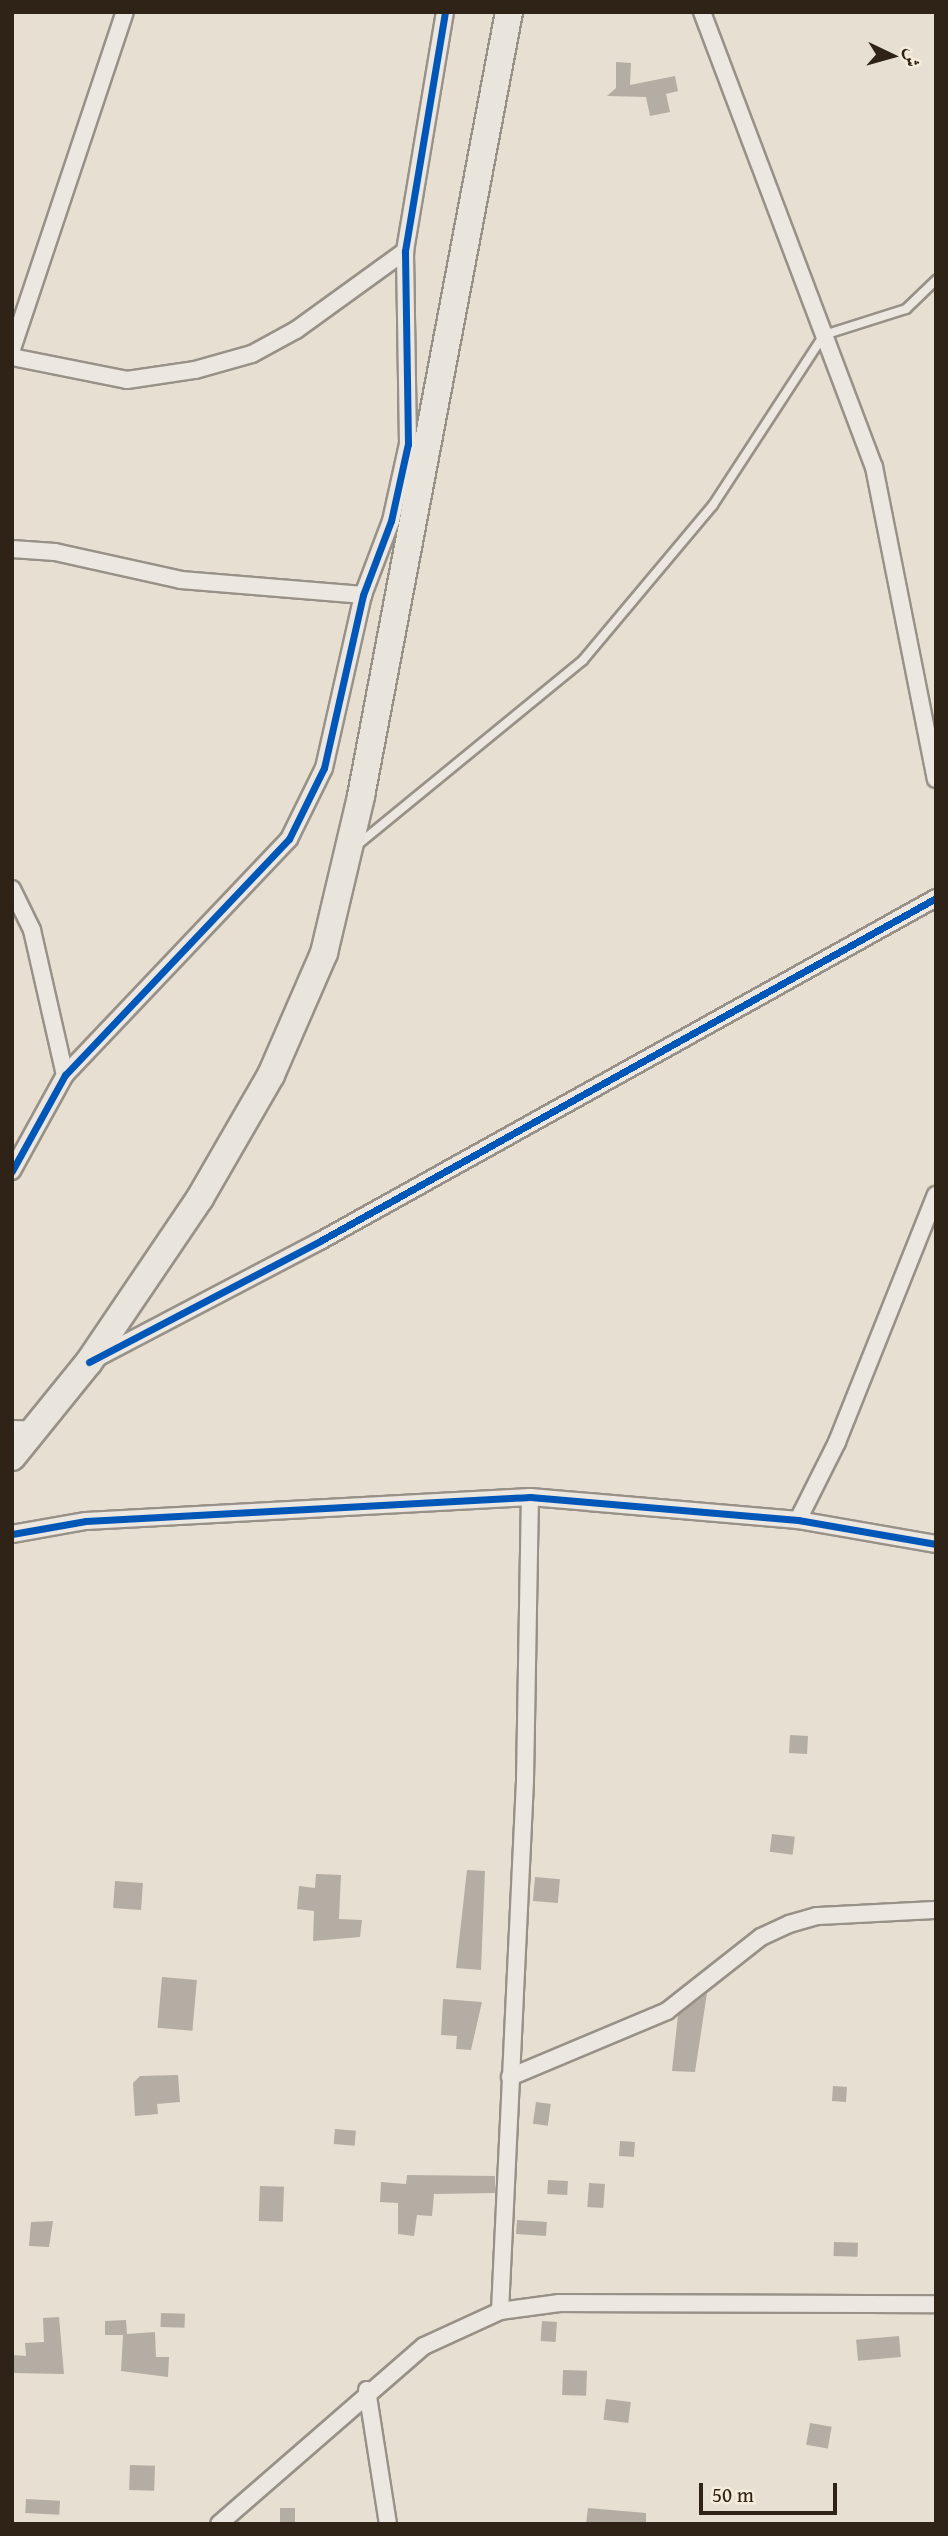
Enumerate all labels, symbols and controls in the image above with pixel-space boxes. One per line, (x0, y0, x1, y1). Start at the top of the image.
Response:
north arrow (857, 21, 927, 91)
text: ش (898, 47, 928, 68)
scale bar (703, 2470, 841, 2514)
text: 50 m (712, 2479, 754, 2510)

